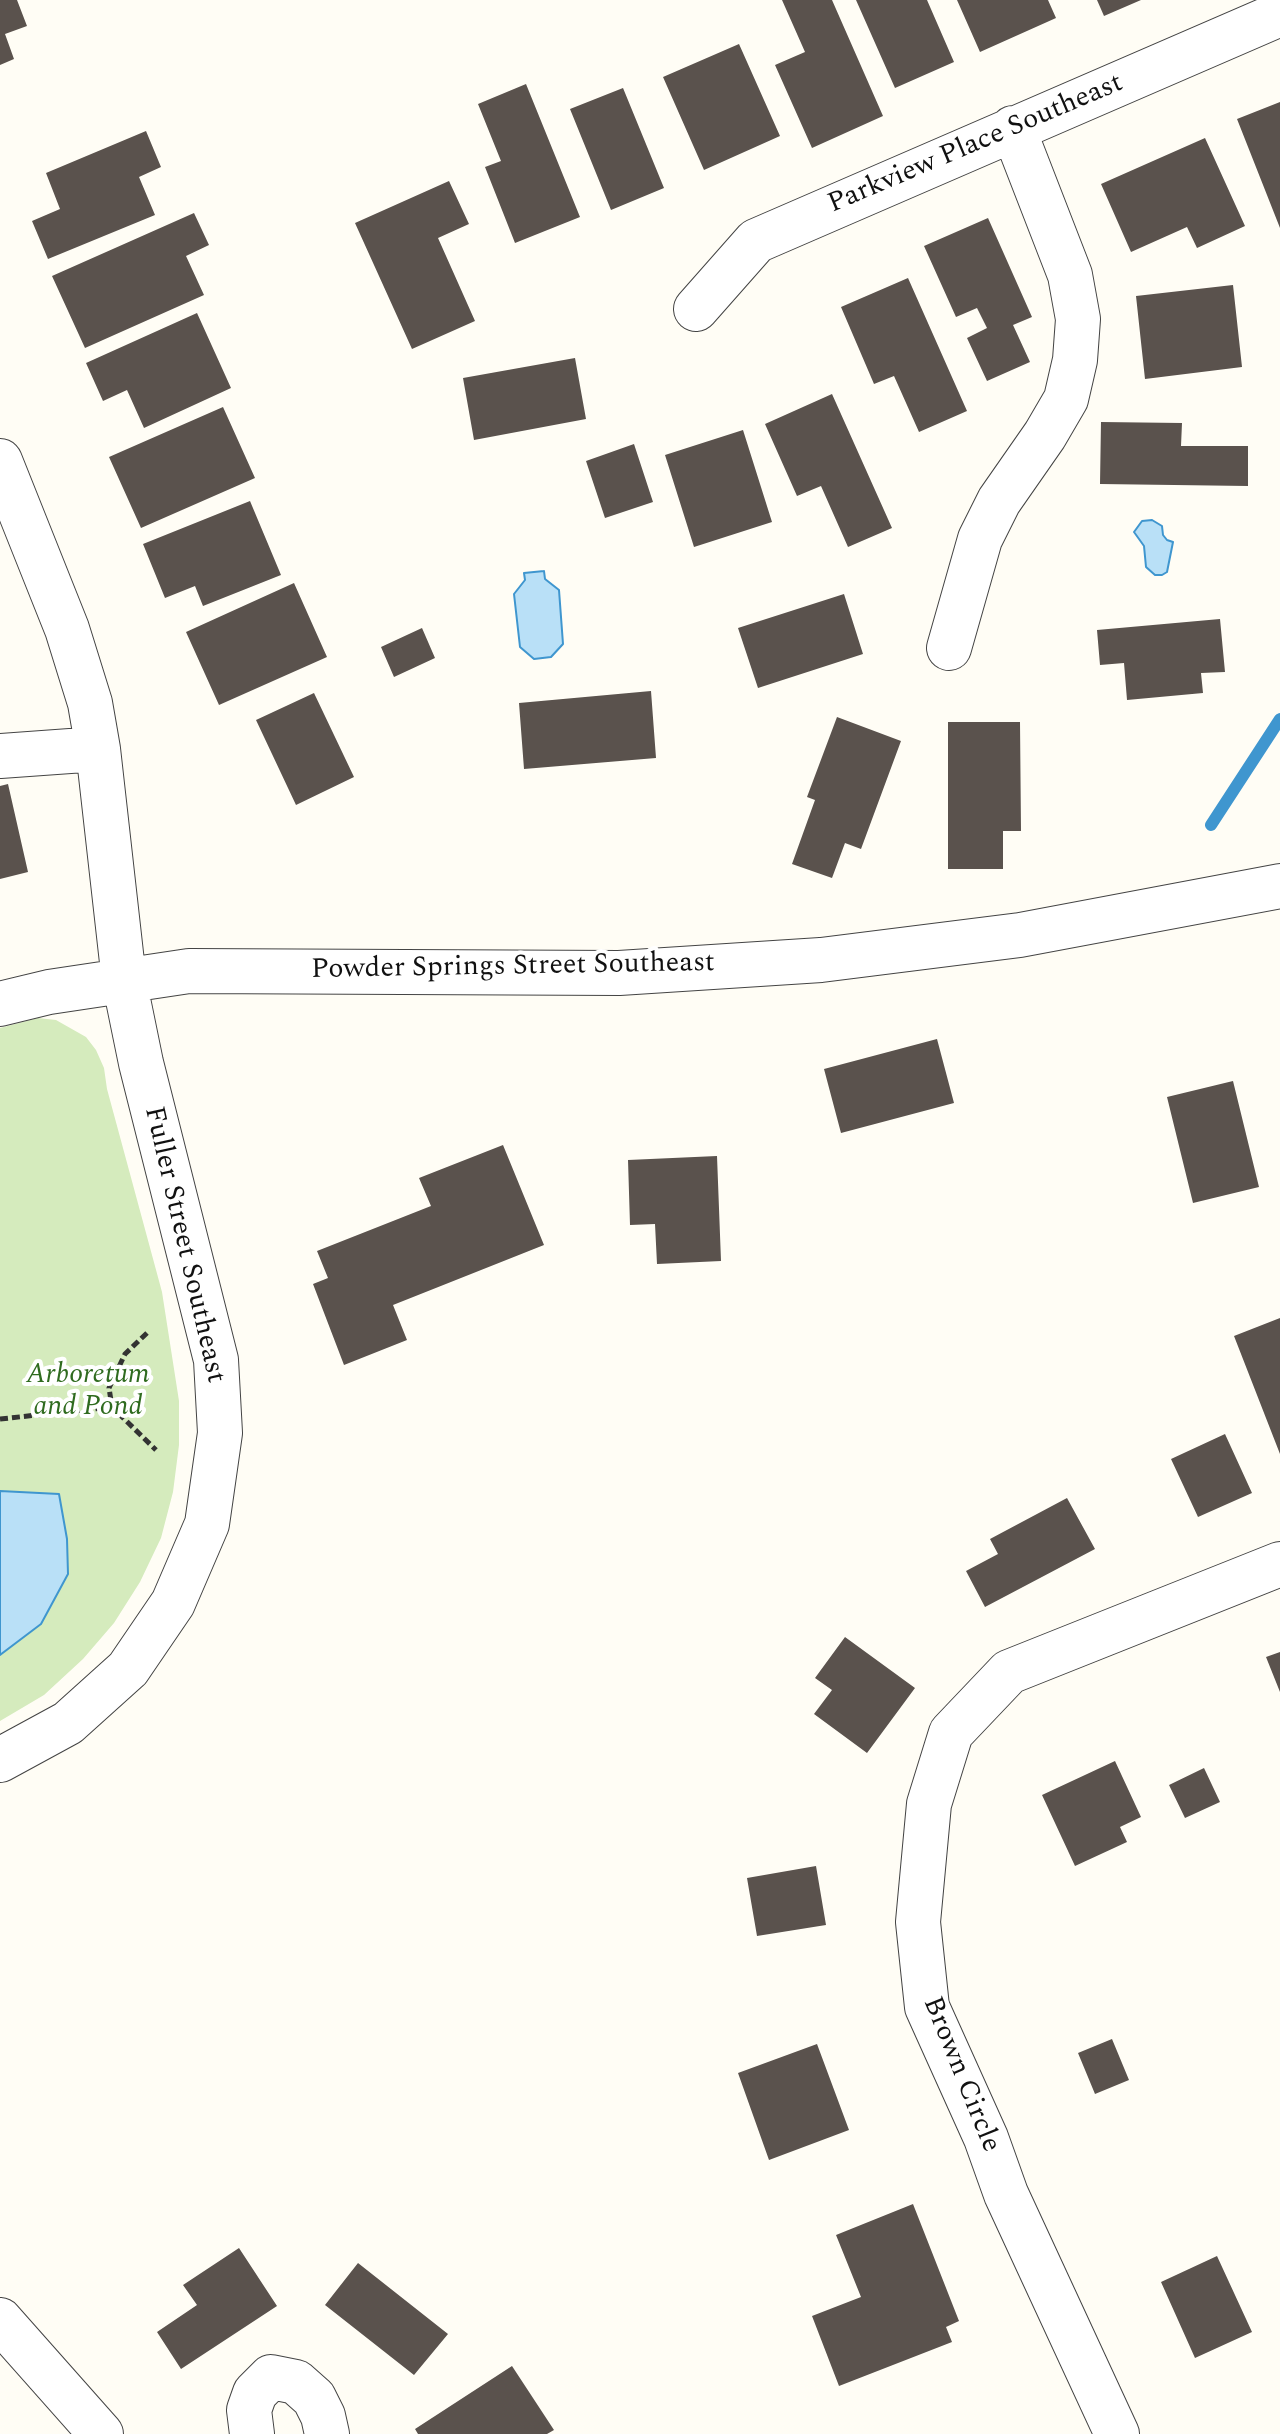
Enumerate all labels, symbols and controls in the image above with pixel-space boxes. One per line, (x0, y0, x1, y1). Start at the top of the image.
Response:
street label: Parkview Place Southeast (824, 68, 1128, 222)
street label: Powder Springs Street Southeast (311, 948, 715, 988)
street label: Fuller Street Southeast (135, 1103, 231, 1387)
park label: Arboretum and Pond (26, 1360, 150, 1426)
street label: Brown Circle (914, 1992, 1006, 2158)

